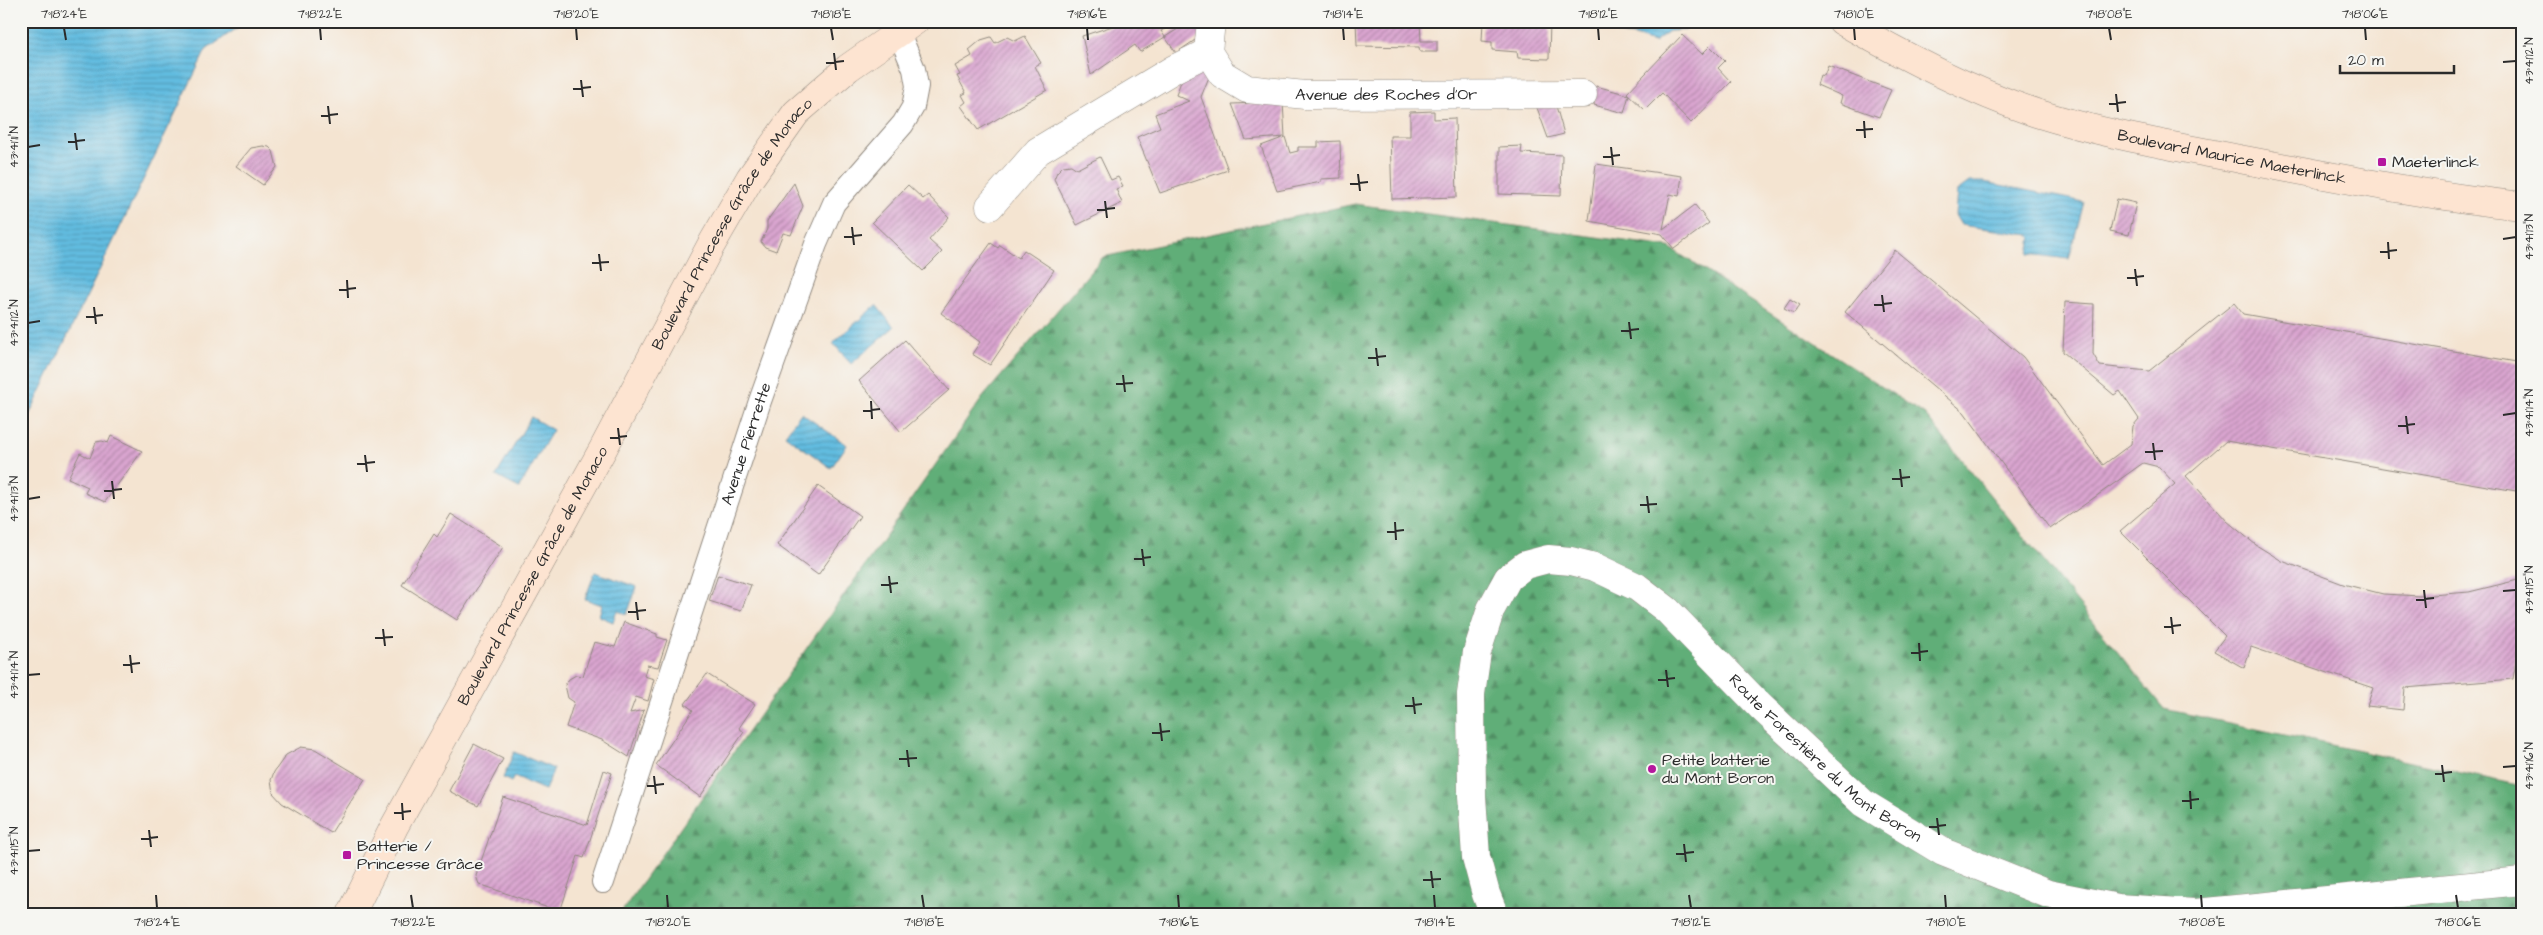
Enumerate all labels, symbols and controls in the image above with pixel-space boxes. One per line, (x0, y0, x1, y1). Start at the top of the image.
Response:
text: 7°18'24"E (41, 6, 87, 23)
text: 7°18'22"E (298, 6, 342, 23)
text: 7°18'20"E (553, 6, 599, 23)
text: 7°18'18"E (811, 6, 851, 23)
text: 7°18'16"E (1067, 6, 1107, 23)
text: 7°18'14"E (1323, 6, 1363, 23)
text: 7°18'12"E (1578, 6, 1618, 23)
text: 7°18'10"E (1834, 6, 1874, 23)
text: 7°18'08"E (2086, 6, 2132, 23)
text: 7°18'06"E (2342, 6, 2388, 23)
text: 43°41'12"N (2521, 37, 2538, 85)
scale bar (2340, 42, 2454, 74)
text: 20 m (2348, 50, 2384, 71)
street label: Avenue des Roches d'Or (1294, 83, 1477, 106)
street label: Boulevard Princesse Grâce de Monaco (646, 93, 817, 354)
street label: Boulevard Maurice Maeterlinck (2116, 124, 2348, 190)
text: 43°41'11"N (6, 126, 23, 168)
place label: Maeterlinck (2392, 151, 2479, 173)
marker: Maeterlinck (2376, 156, 2388, 168)
text: 43°41'13"N (2521, 213, 2538, 260)
text: 43°41'12"N (6, 299, 23, 347)
street label: Avenue Pierrette (716, 379, 777, 508)
text: 43°41'14"N (2521, 388, 2538, 437)
street label: Boulevard Princesse Grâce de Monaco (452, 442, 613, 709)
text: 43°41'13"N (6, 475, 23, 522)
text: 43°41'15"N (2521, 565, 2538, 614)
text: 43°41'14"N (6, 650, 23, 699)
street label: Route Forestière du Mont Boron (1724, 669, 1926, 847)
text: 43°41'16"N (2521, 742, 2538, 790)
place label: Petite batterie du Mont Boron (1662, 749, 1774, 789)
marker: Petite batterie du Mont Boron (1646, 763, 1658, 775)
text: 43°41'15"N (6, 826, 23, 875)
place label: Batterie / Princesse Grâce (357, 835, 484, 875)
marker: Batterie / Princesse Grâce (341, 849, 353, 861)
text: 7°18'24"E (134, 914, 180, 931)
text: 7°18'22"E (391, 914, 435, 931)
text: 7°18'20"E (645, 914, 691, 931)
text: 7°18'18"E (904, 914, 944, 931)
text: 7°18'16"E (1159, 914, 1199, 931)
text: 7°18'14"E (1415, 914, 1455, 931)
text: 7°18'12"E (1671, 914, 1711, 931)
text: 7°18'10"E (1926, 914, 1966, 931)
text: 7°18'08"E (2179, 914, 2225, 931)
text: 7°18'06"E (2435, 914, 2481, 931)

